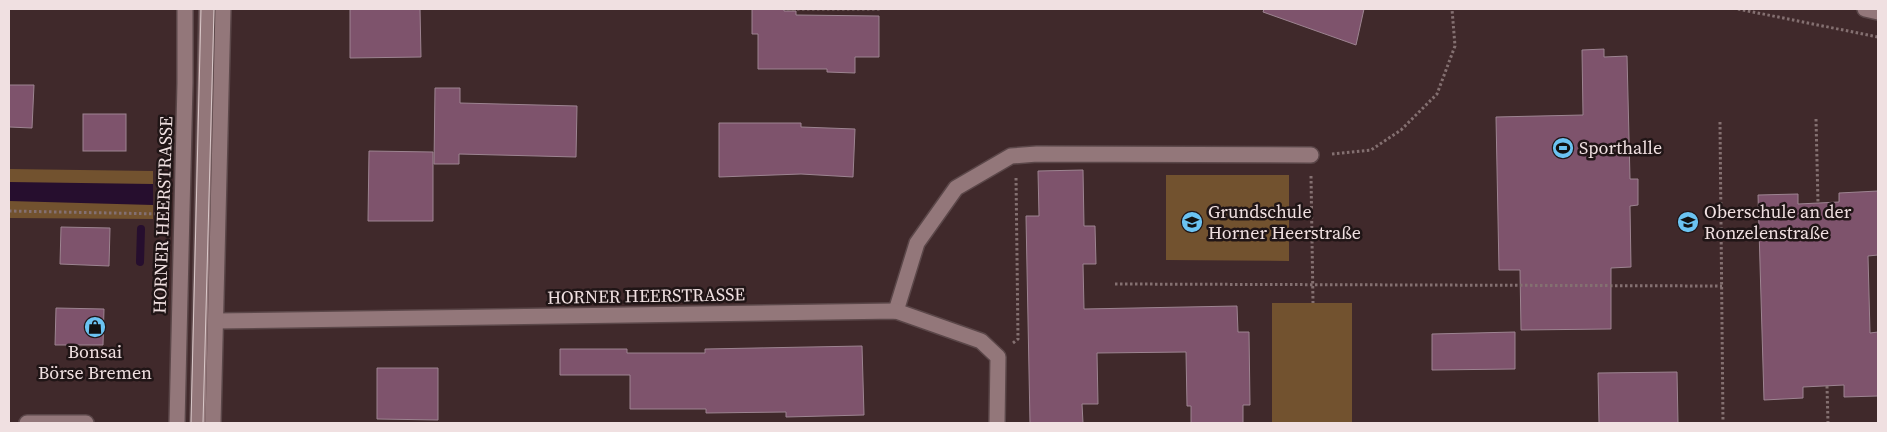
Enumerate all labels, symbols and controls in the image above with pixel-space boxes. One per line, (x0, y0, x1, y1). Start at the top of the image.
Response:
street label: HORNER HEERSTRASSE (147, 116, 178, 314)
place label: Sporthalle (1579, 135, 1662, 160)
sports icon: Sporthalle (1551, 136, 1575, 160)
place label: Grundschule Horner Heerstraße (1208, 199, 1361, 245)
place label: Oberschule an der Ronzelenstraße (1704, 199, 1852, 245)
school or university icon: Grundschule Horner Heerstraße (1180, 210, 1204, 234)
school or university icon: Oberschule an der Ronzelenstraße (1676, 210, 1700, 234)
street label: HORNER HEERSTRASSE (547, 281, 745, 310)
shop icon: Bonsai Börse Bremen (83, 315, 107, 339)
place label: Bonsai Börse Bremen (38, 339, 152, 385)

